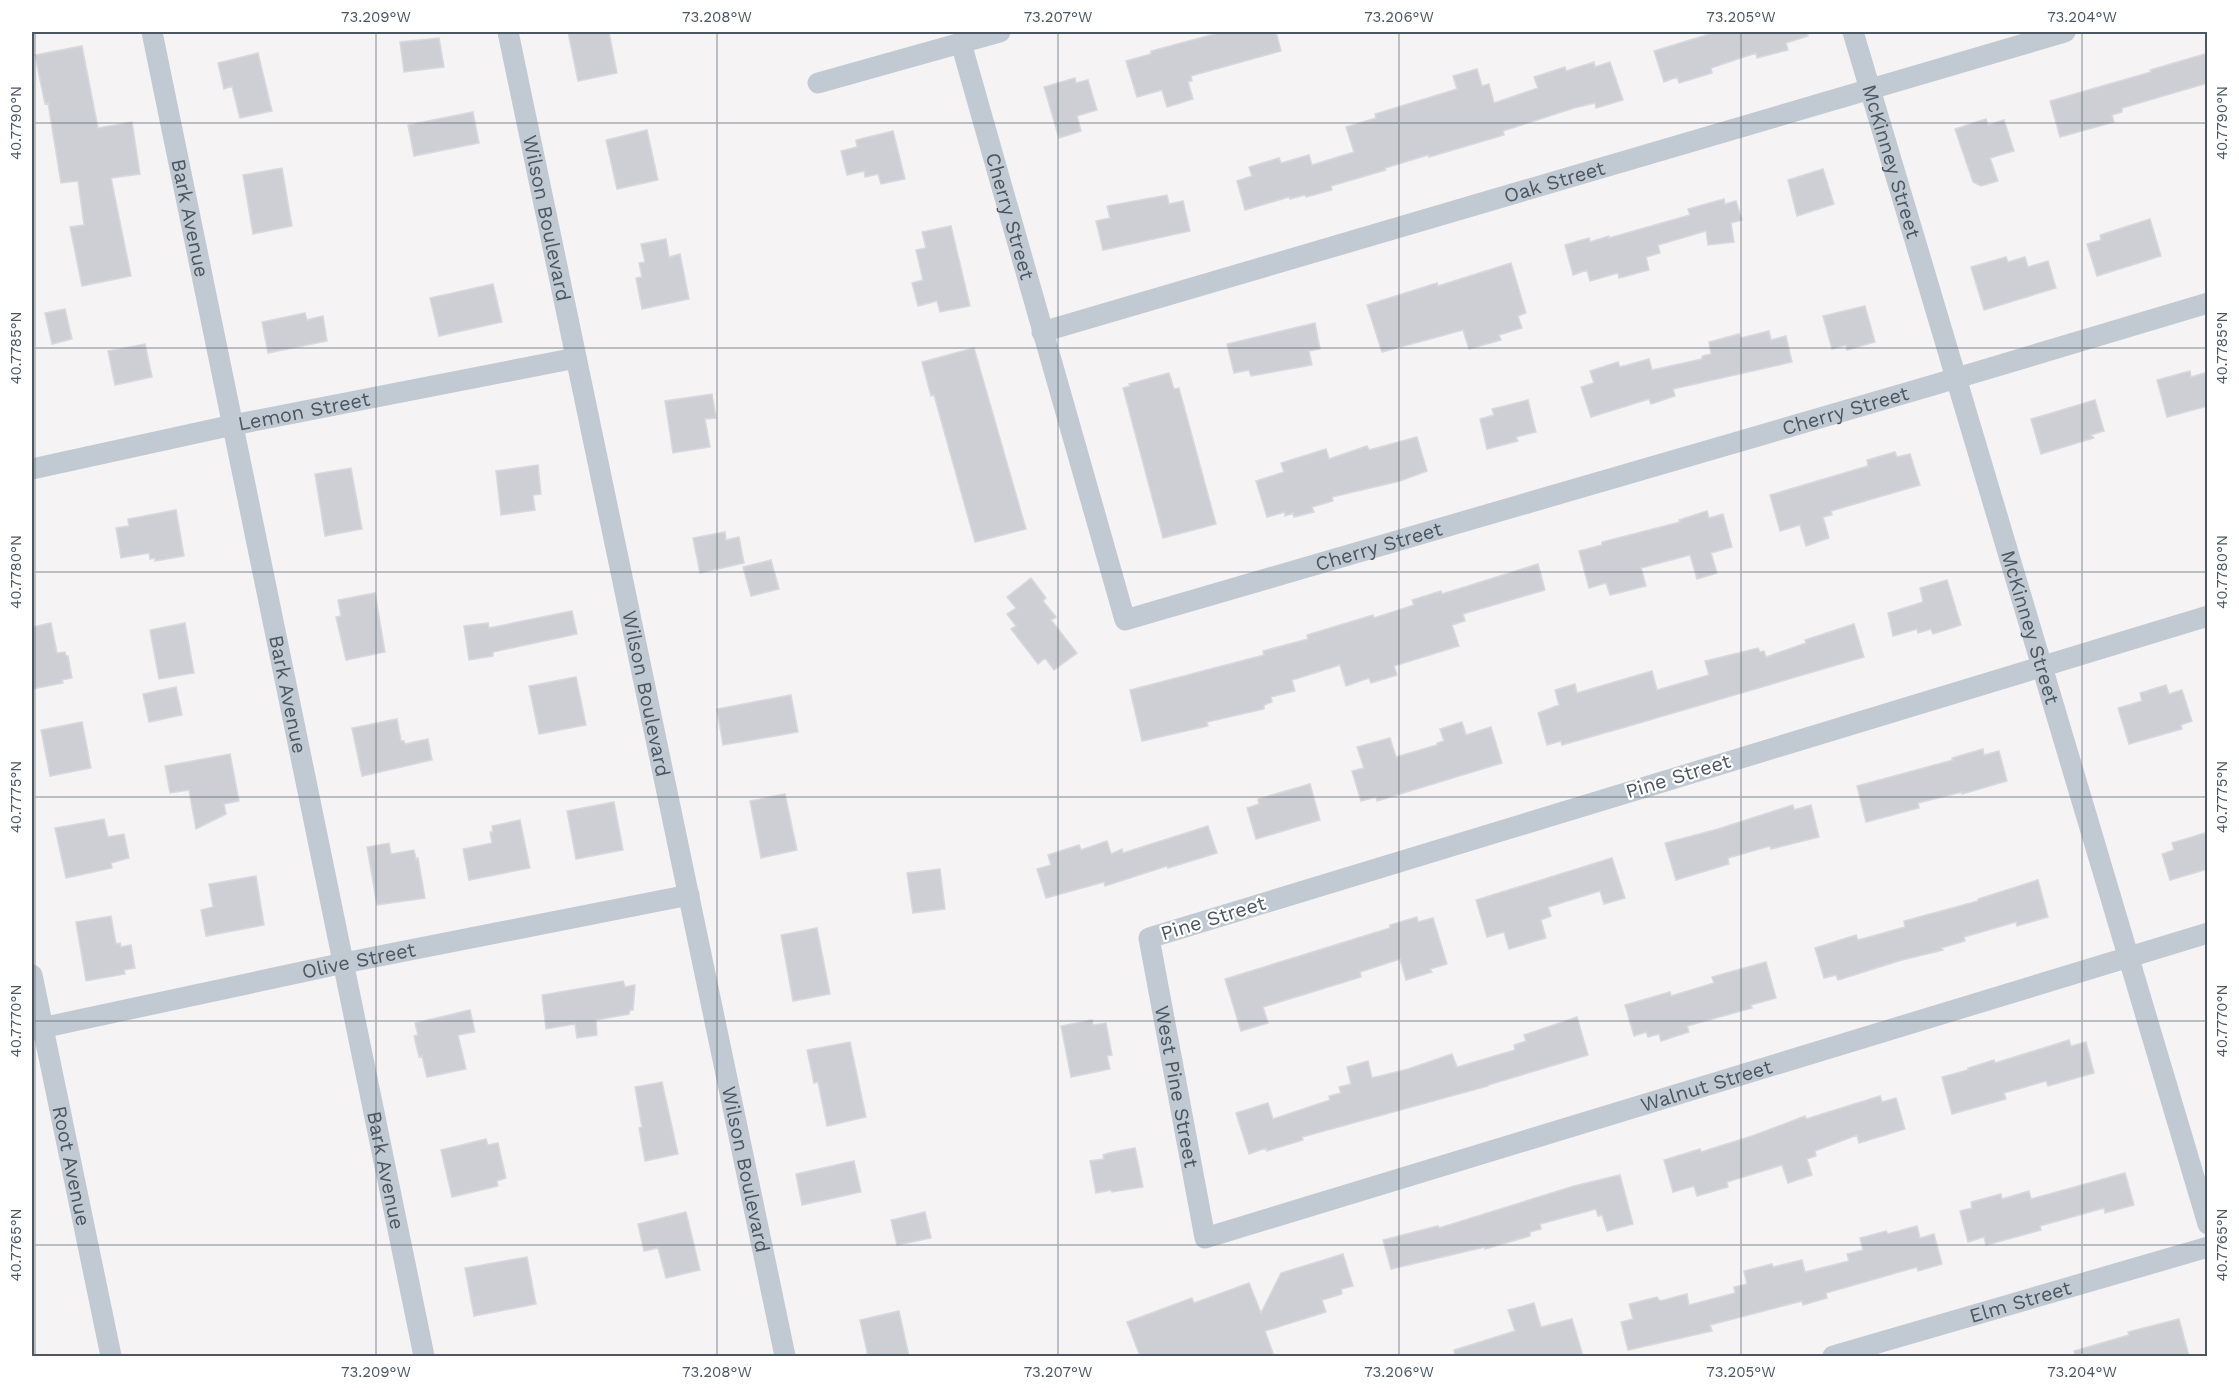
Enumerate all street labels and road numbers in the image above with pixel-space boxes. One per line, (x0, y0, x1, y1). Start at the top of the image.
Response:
street label: McKinney Street (1857, 82, 1926, 242)
street label: Wilson Boulevard (518, 133, 576, 303)
street label: Cherry Street (981, 150, 1040, 283)
street label: Oak Street (1501, 155, 1608, 208)
street label: Bark Avenue (166, 157, 214, 279)
street label: Cherry Street (1779, 381, 1912, 440)
street label: Lemon Street (236, 386, 372, 436)
street label: Cherry Street (1312, 516, 1445, 576)
street label: McKinney Street (1996, 547, 2065, 708)
street label: Wilson Boulevard (617, 608, 675, 779)
street label: Bark Avenue (264, 633, 312, 755)
street label: Pine Street (1623, 748, 1734, 803)
street label: Pine Street (1158, 890, 1269, 945)
street label: Olive Street (300, 937, 418, 984)
street label: West Pine Street (1150, 1004, 1204, 1170)
street label: Walnut Street (1638, 1054, 1775, 1117)
street label: Wilson Boulevard (717, 1084, 775, 1255)
street label: Root Avenue (47, 1104, 96, 1228)
street label: Bark Avenue (362, 1109, 410, 1232)
street label: Elm Street (1966, 1275, 2075, 1328)

